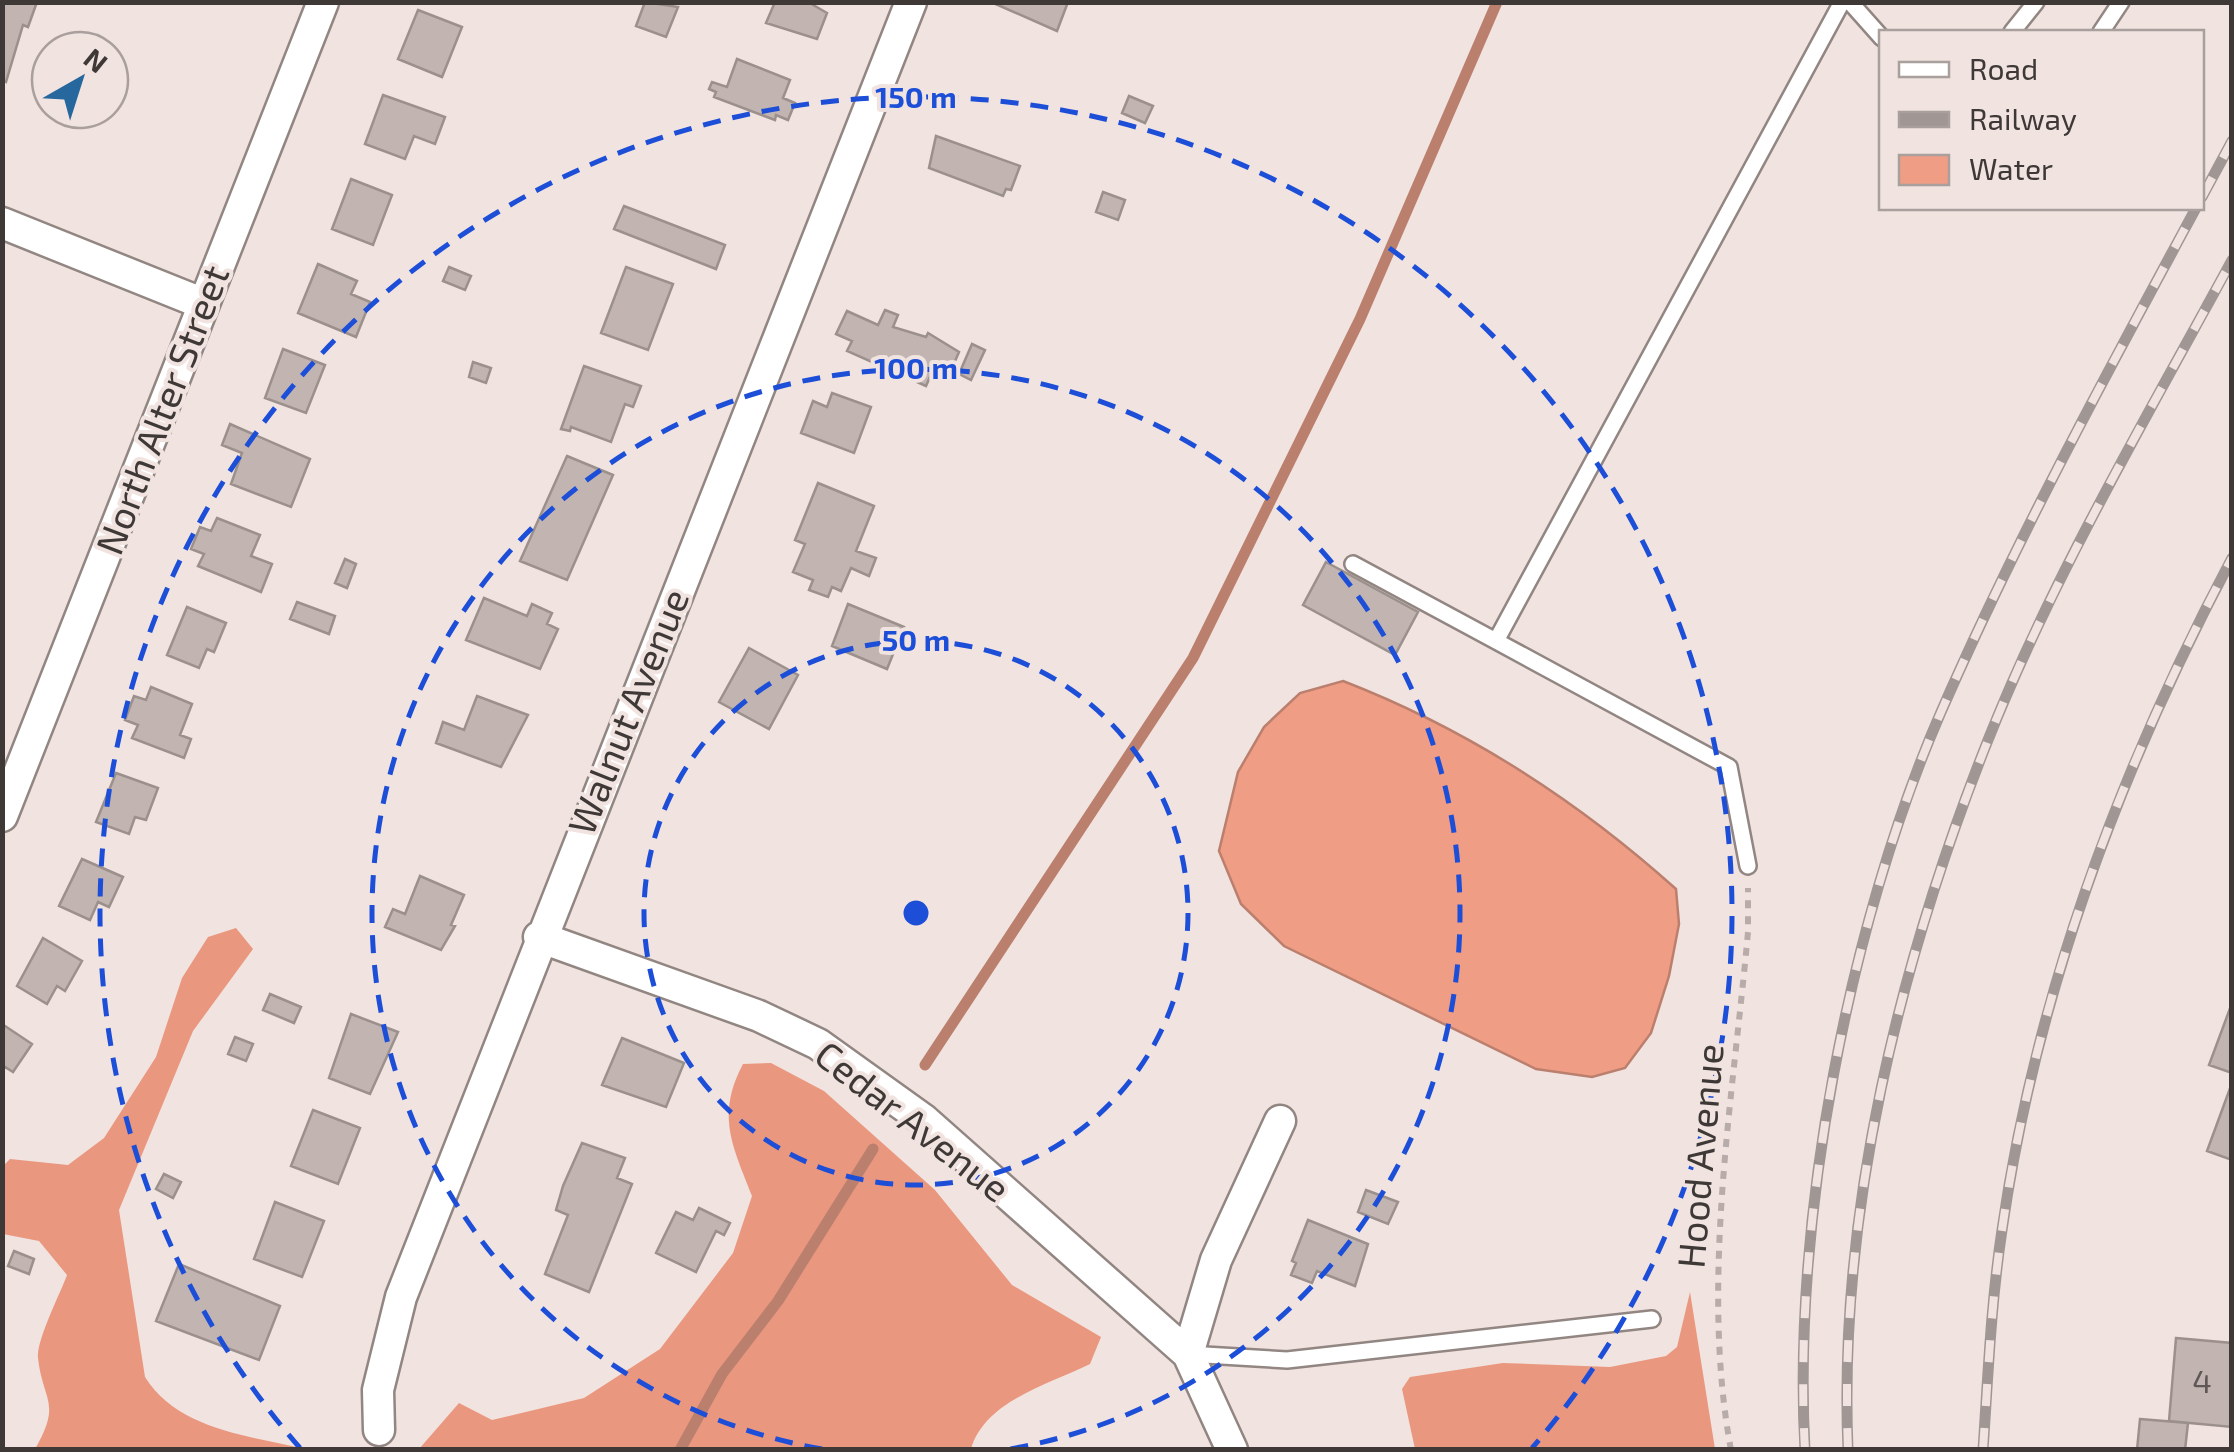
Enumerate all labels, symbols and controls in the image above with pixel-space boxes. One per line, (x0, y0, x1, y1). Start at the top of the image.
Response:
north arrow (30, 30, 130, 130)
legend (1879, 30, 2204, 210)
text: N (78, 40, 115, 79)
text: Road (1969, 50, 2038, 86)
text: 150 m (875, 78, 957, 114)
text: Railway (1969, 100, 2077, 136)
text: Water (1969, 150, 2053, 186)
street label: North Alter Street (85, 258, 237, 560)
text: 100 m (874, 349, 958, 385)
street label: Walnut Avenue (557, 582, 697, 841)
text: 50 m (882, 621, 950, 657)
centre of rings (898, 895, 934, 931)
street label: Cedar Avenue (807, 1030, 1020, 1211)
street label: Hood Avenue (1666, 1042, 1732, 1270)
house number: 4 (2192, 1361, 2212, 1399)

